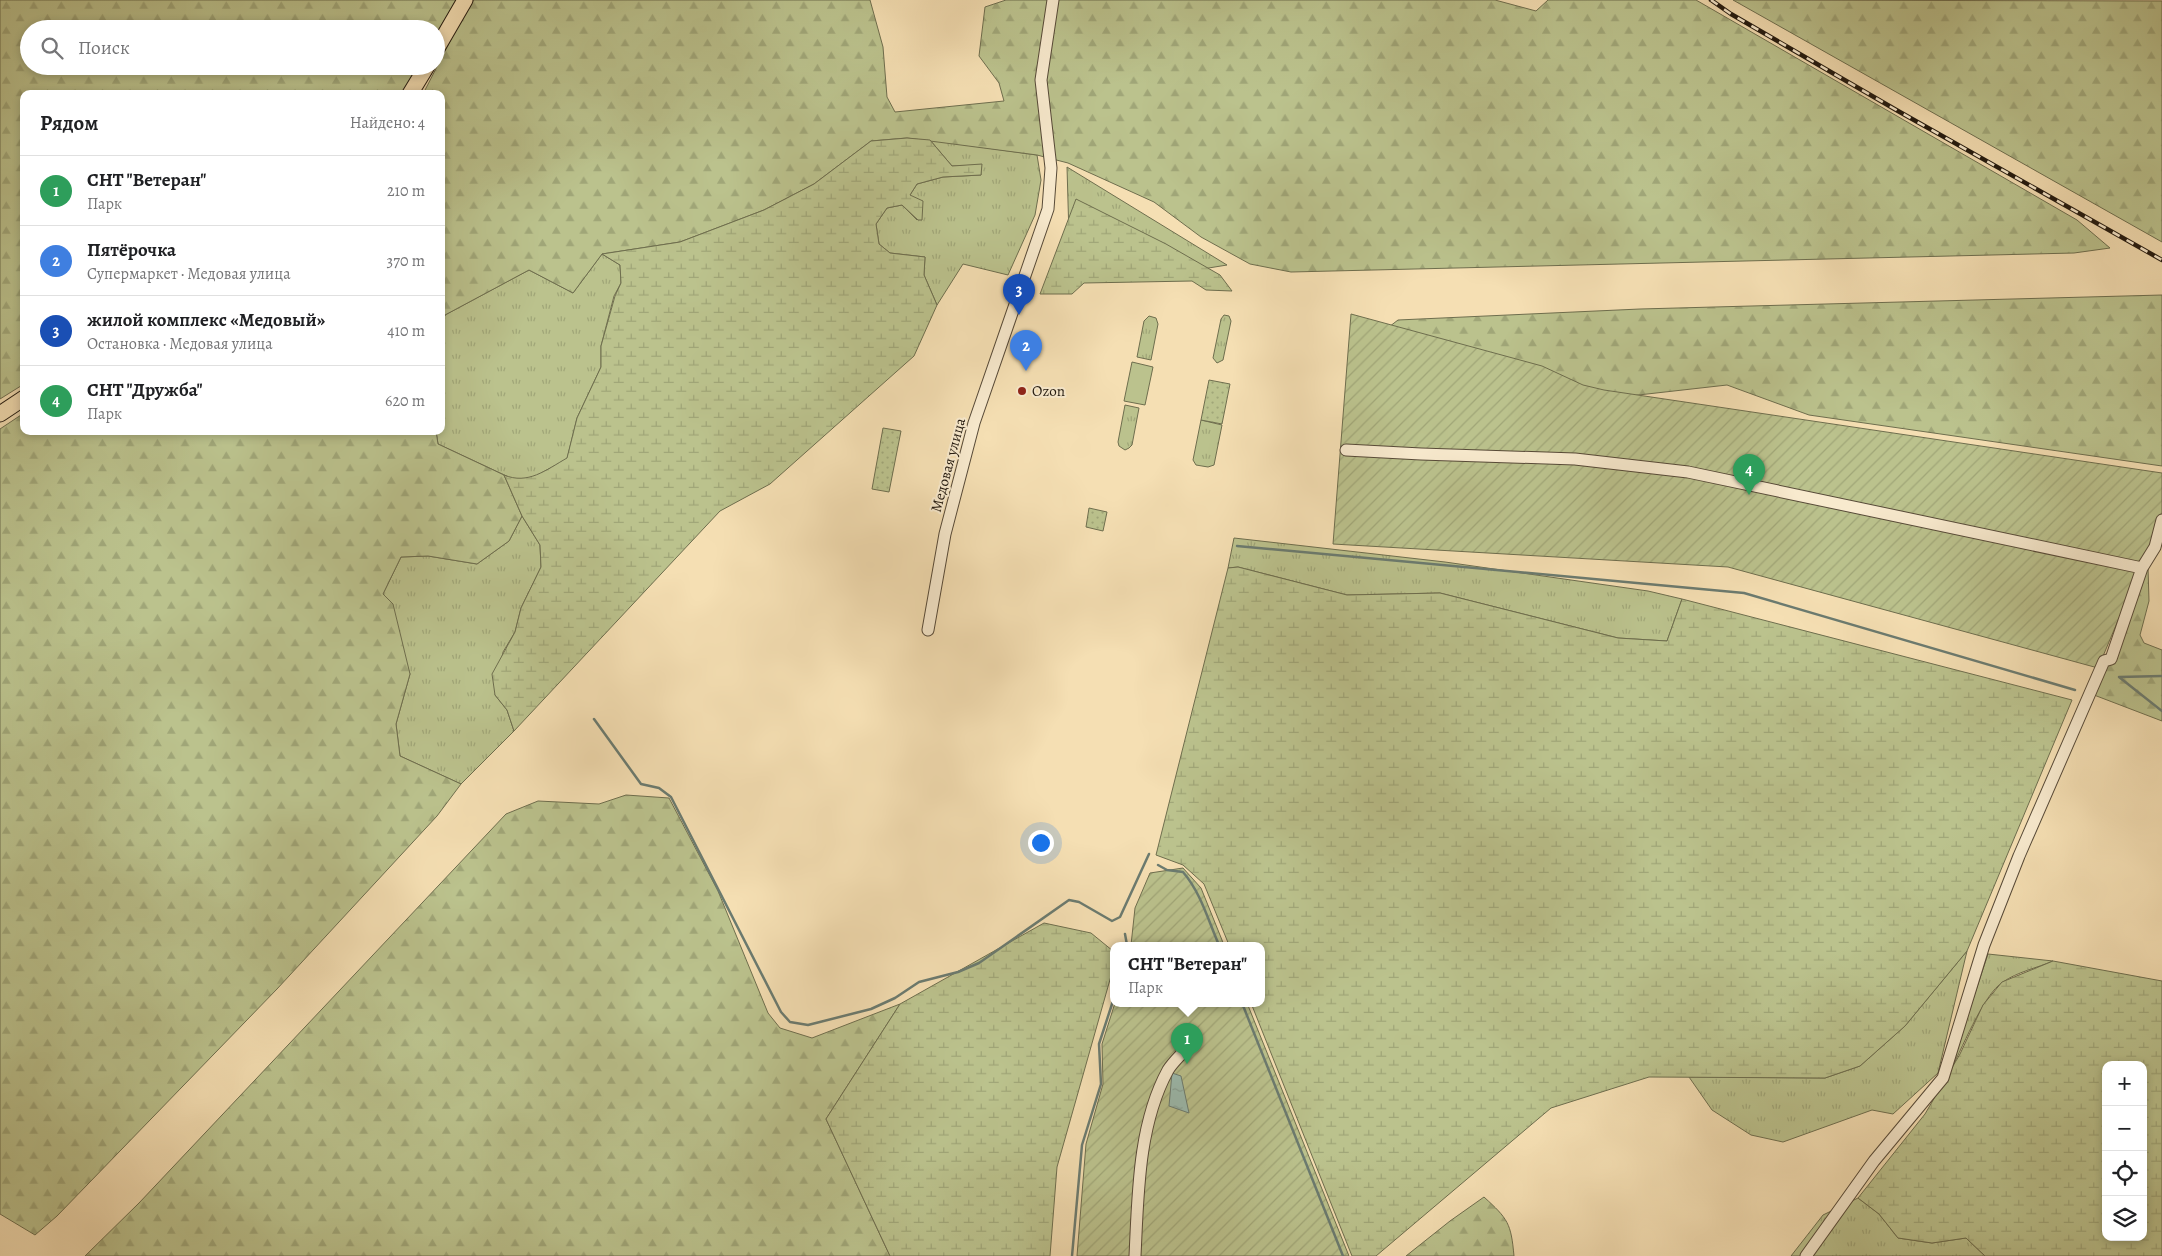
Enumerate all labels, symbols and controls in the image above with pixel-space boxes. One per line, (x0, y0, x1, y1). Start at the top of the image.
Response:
search box (20, 20, 445, 75)
icon: search (38, 34, 66, 62)
text: Поиск (78, 35, 130, 61)
text: Рядом (40, 109, 98, 137)
text: Найдено: 4 (350, 112, 425, 134)
text: СНТ "Ветеран" (87, 167, 206, 193)
text: 1 (53, 180, 59, 202)
text: 210 m (387, 180, 425, 202)
text: Парк (87, 193, 122, 215)
text: Пятёрочка (87, 237, 176, 263)
text: 2 (52, 250, 60, 272)
text: 370 m (387, 250, 425, 272)
text: Супермаркет · Медовая улица (87, 263, 291, 285)
pin: 3 (1003, 274, 1035, 315)
text: жилой комплекс «Медовый» (87, 307, 325, 333)
text: 3 (53, 320, 59, 342)
text: 410 m (387, 320, 425, 342)
pin: 2 (1010, 330, 1042, 371)
text: Остановка · Медовая улица (87, 333, 273, 355)
text: СНТ "Дружба" (87, 377, 203, 403)
place label: Ozon (1032, 381, 1065, 401)
marker: Ozon (1016, 385, 1028, 397)
text: 4 (52, 390, 60, 412)
text: 620 m (385, 390, 425, 412)
text: Парк (87, 403, 122, 425)
street label: Медовая улица (926, 416, 970, 514)
pin: 4 (1733, 454, 1765, 495)
your location (1028, 830, 1054, 856)
popup (1110, 942, 1265, 1007)
text: СНТ "Ветеран" (1128, 951, 1247, 977)
text: Парк (1128, 977, 1163, 999)
pin: 1 (1171, 1023, 1203, 1064)
map controls (2102, 1061, 2147, 1241)
button: + (2102, 1061, 2147, 1106)
button: − (2102, 1106, 2147, 1151)
button: locate (2102, 1151, 2147, 1196)
button: layers (2102, 1196, 2147, 1241)

